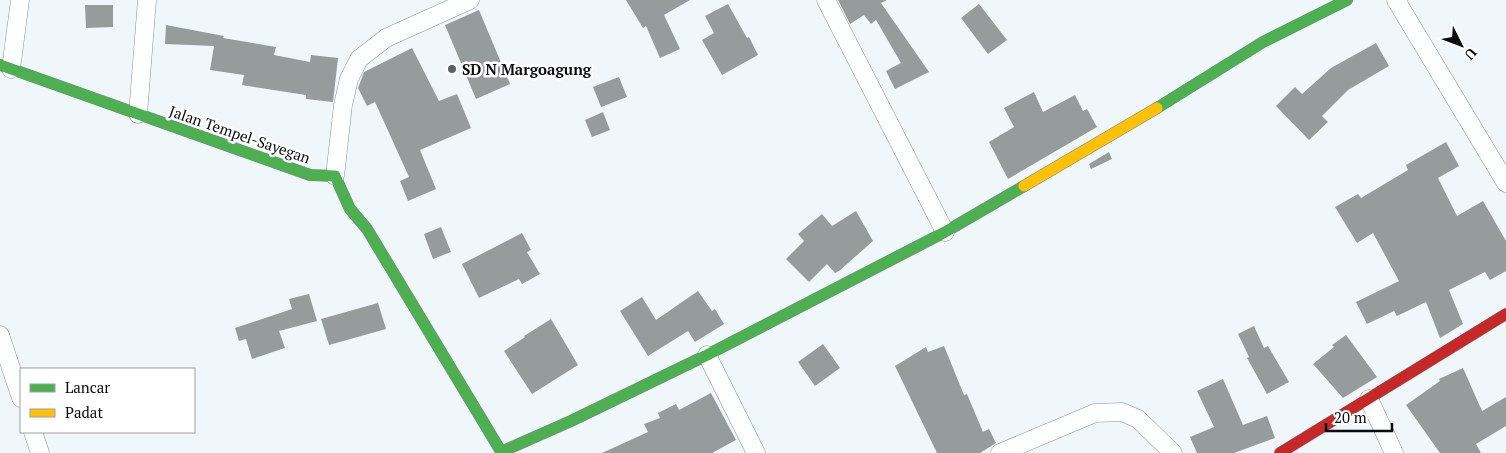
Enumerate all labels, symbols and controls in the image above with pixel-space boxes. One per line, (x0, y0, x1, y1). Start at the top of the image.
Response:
north arrow (1436, 20, 1486, 70)
text: U (1461, 44, 1481, 64)
place label: SD N Margoagung (462, 59, 592, 79)
marker: SD N Margoagung (446, 63, 458, 75)
street label: Jalan Tempel-Sayegan (167, 100, 313, 168)
legend (20, 368, 195, 433)
text: Lancar (65, 377, 110, 397)
scale bar (1326, 400, 1392, 432)
text: Padat (65, 402, 103, 422)
text: 20 m (1334, 407, 1367, 427)

